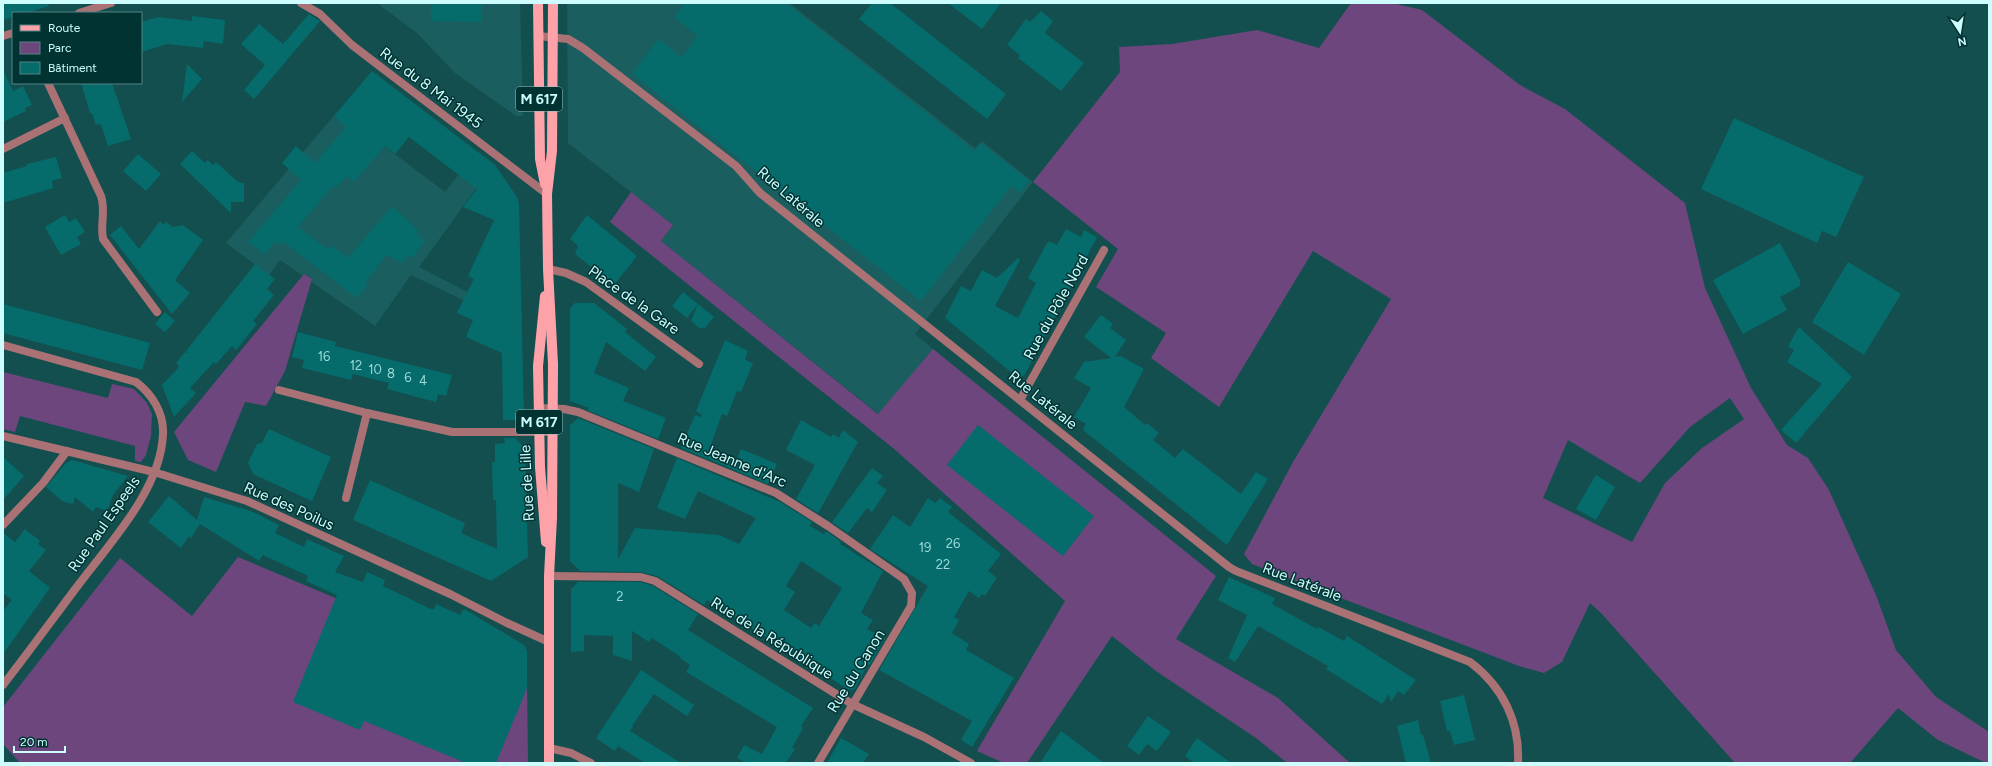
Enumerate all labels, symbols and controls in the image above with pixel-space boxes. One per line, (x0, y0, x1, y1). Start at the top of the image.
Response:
legend (12, 12, 142, 84)
north arrow (1940, 12, 1980, 52)
text: Route (48, 21, 81, 35)
text: N (1956, 34, 1967, 49)
text: Parc (48, 41, 72, 55)
street label: Rue du 8 Mai 1945 (376, 44, 486, 132)
text: Bâtiment (48, 61, 97, 75)
road number: M 617 (516, 87, 562, 111)
street label: Rue Latérale (754, 163, 828, 231)
street label: Rue du Pôle Nord (1020, 251, 1092, 363)
street label: Place de la Gare (585, 262, 683, 338)
house number: 16 (318, 349, 330, 364)
house number: 12 (350, 358, 362, 373)
house number: 10 (368, 362, 382, 377)
house number: 8 (387, 366, 395, 381)
street label: Rue Latérale (1005, 367, 1081, 433)
house number: 6 (404, 370, 412, 385)
house number: 4 (419, 373, 427, 388)
road number: M 617 (516, 410, 562, 434)
street label: Rue Jeanne d'Arc (675, 429, 789, 491)
street label: Rue de Lille (516, 444, 538, 522)
street label: Rue Paul Espeels (64, 473, 144, 575)
street label: Rue des Poilus (241, 478, 337, 534)
house number: 26 (946, 536, 960, 551)
house number: 19 (919, 540, 931, 555)
house number: 22 (936, 557, 950, 572)
street label: Rue Latérale (1260, 559, 1344, 605)
house number: 2 (616, 589, 624, 604)
street label: Rue de la République (708, 593, 836, 683)
street label: Rue du Canon (823, 626, 889, 716)
scale bar (14, 728, 65, 754)
text: 20 m (20, 735, 48, 749)

